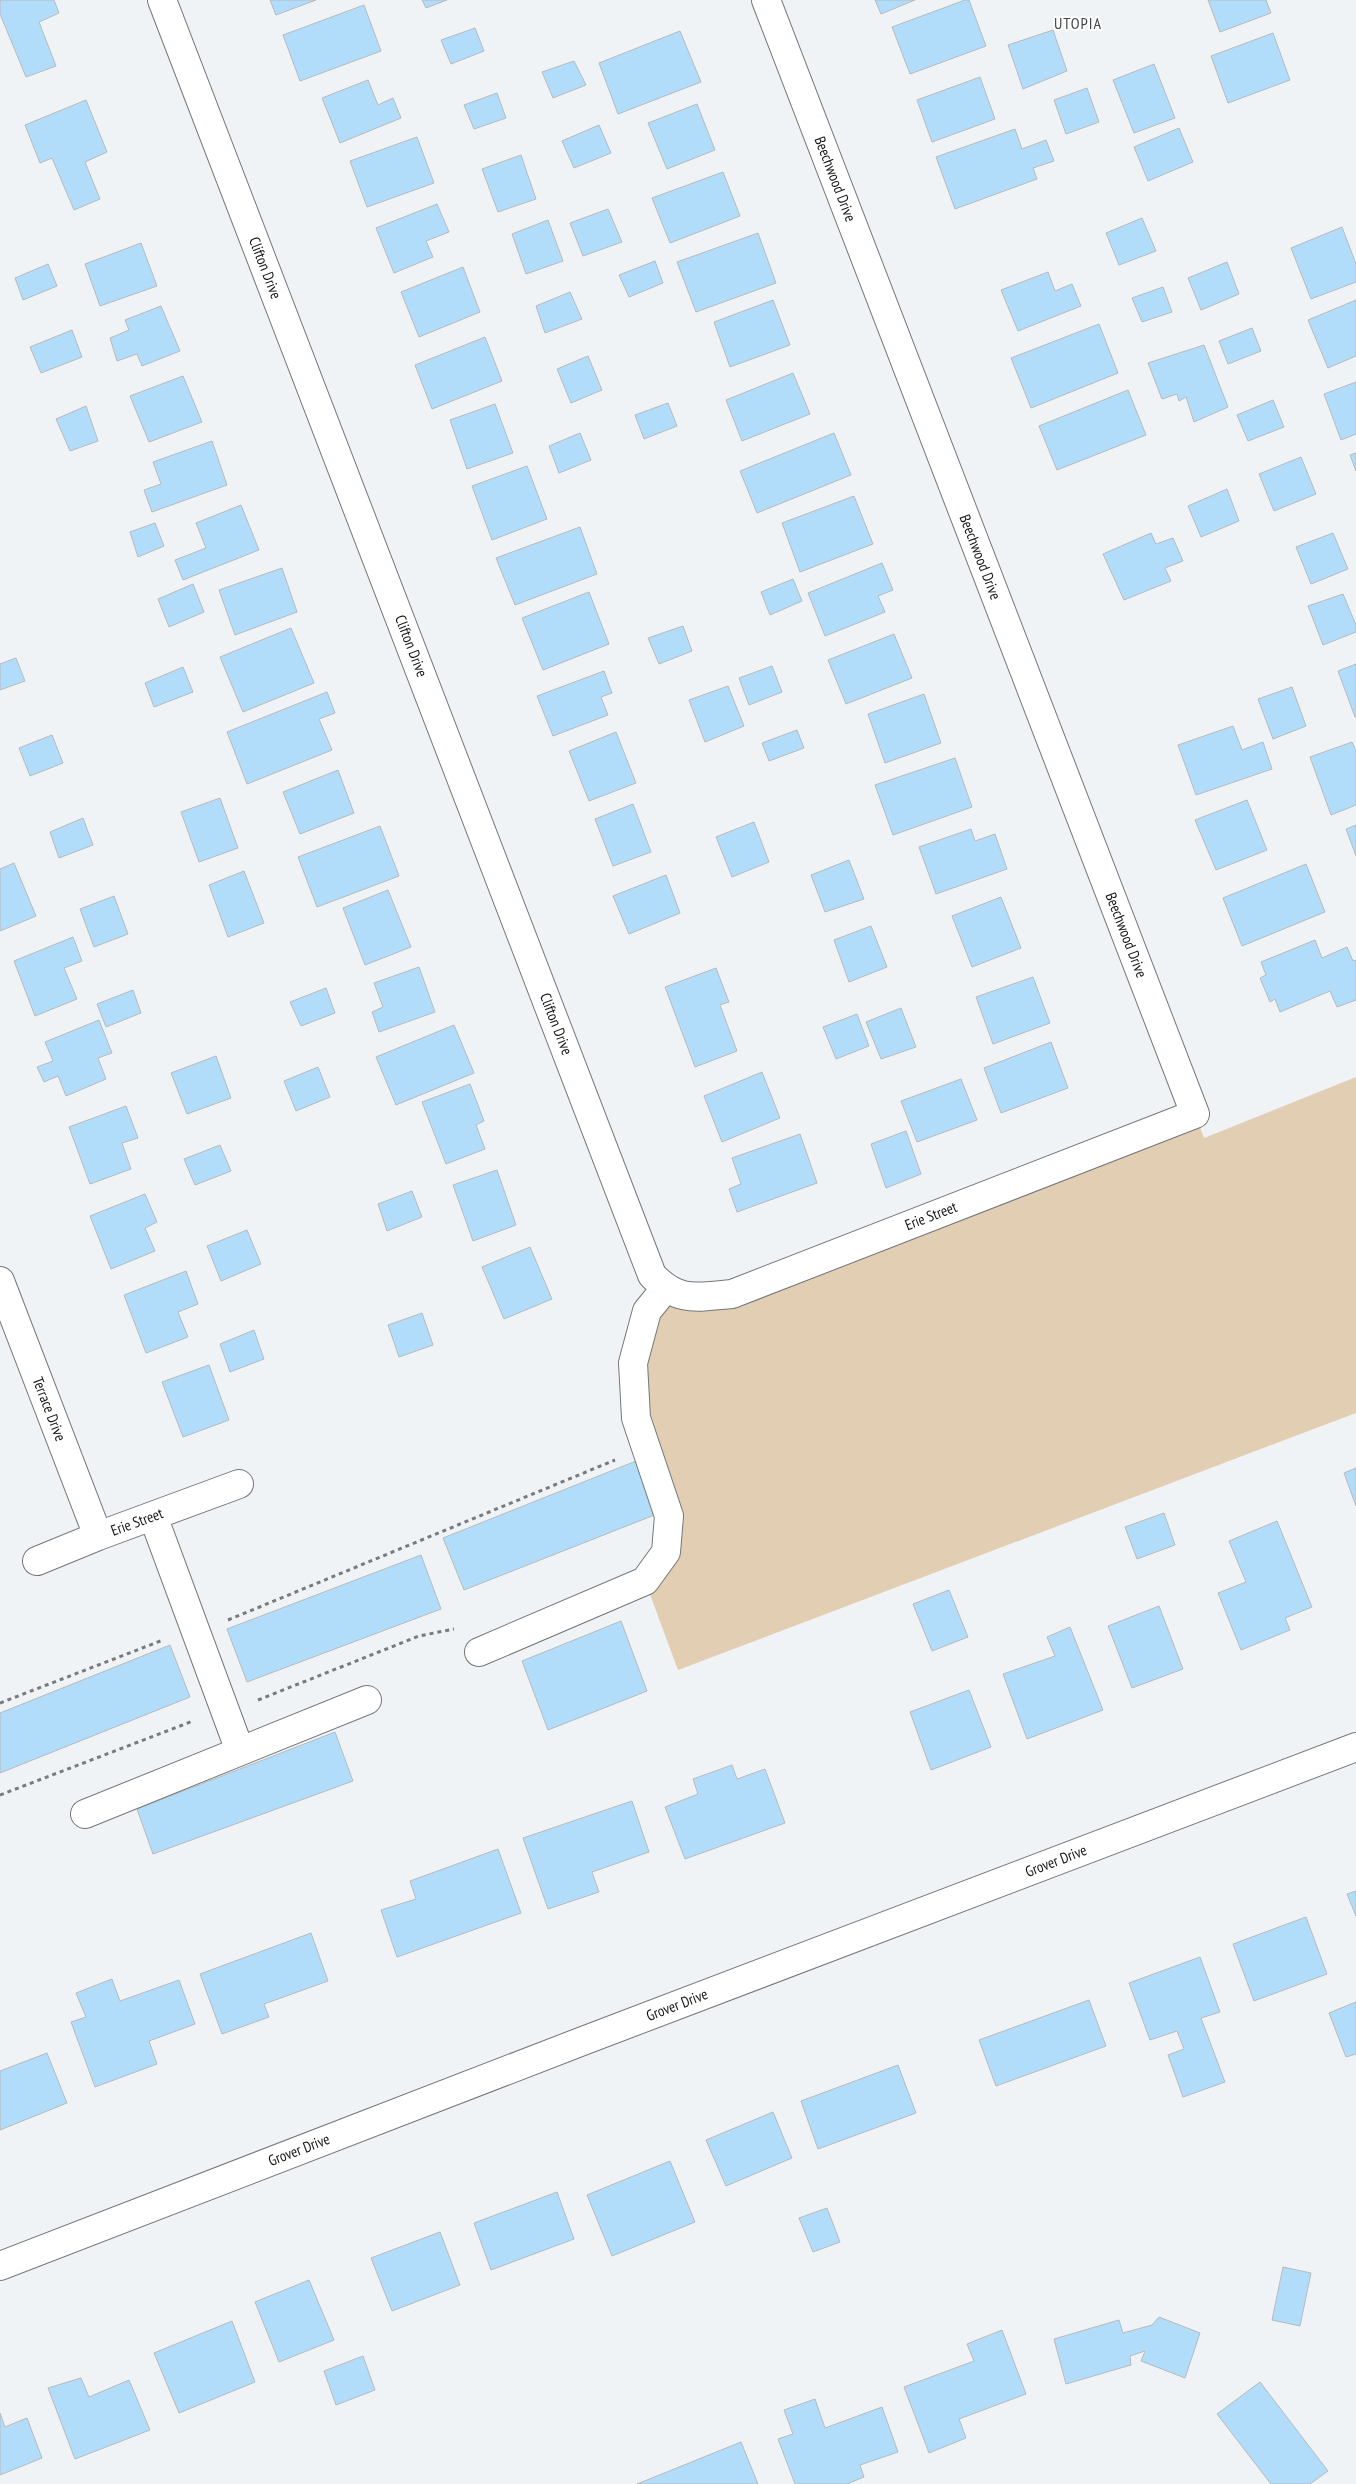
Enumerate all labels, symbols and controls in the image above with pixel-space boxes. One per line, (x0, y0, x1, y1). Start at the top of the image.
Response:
district label: UTOPIA (1054, 13, 1102, 33)
street label: Beechwood Drive (811, 134, 860, 224)
street label: Clifton Drive (245, 234, 286, 301)
street label: Beechwood Drive (956, 512, 1005, 602)
street label: Clifton Drive (391, 612, 432, 679)
street label: Beechwood Drive (1102, 890, 1151, 980)
street label: Clifton Drive (536, 990, 577, 1057)
street label: Erie Street (902, 1197, 960, 1234)
street label: Terrace Drive (29, 1374, 70, 1444)
street label: Erie Street (108, 1503, 166, 1540)
street label: Grover Drive (1022, 1840, 1089, 1881)
street label: Grover Drive (643, 1984, 710, 2025)
street label: Grover Drive (265, 2129, 332, 2170)

